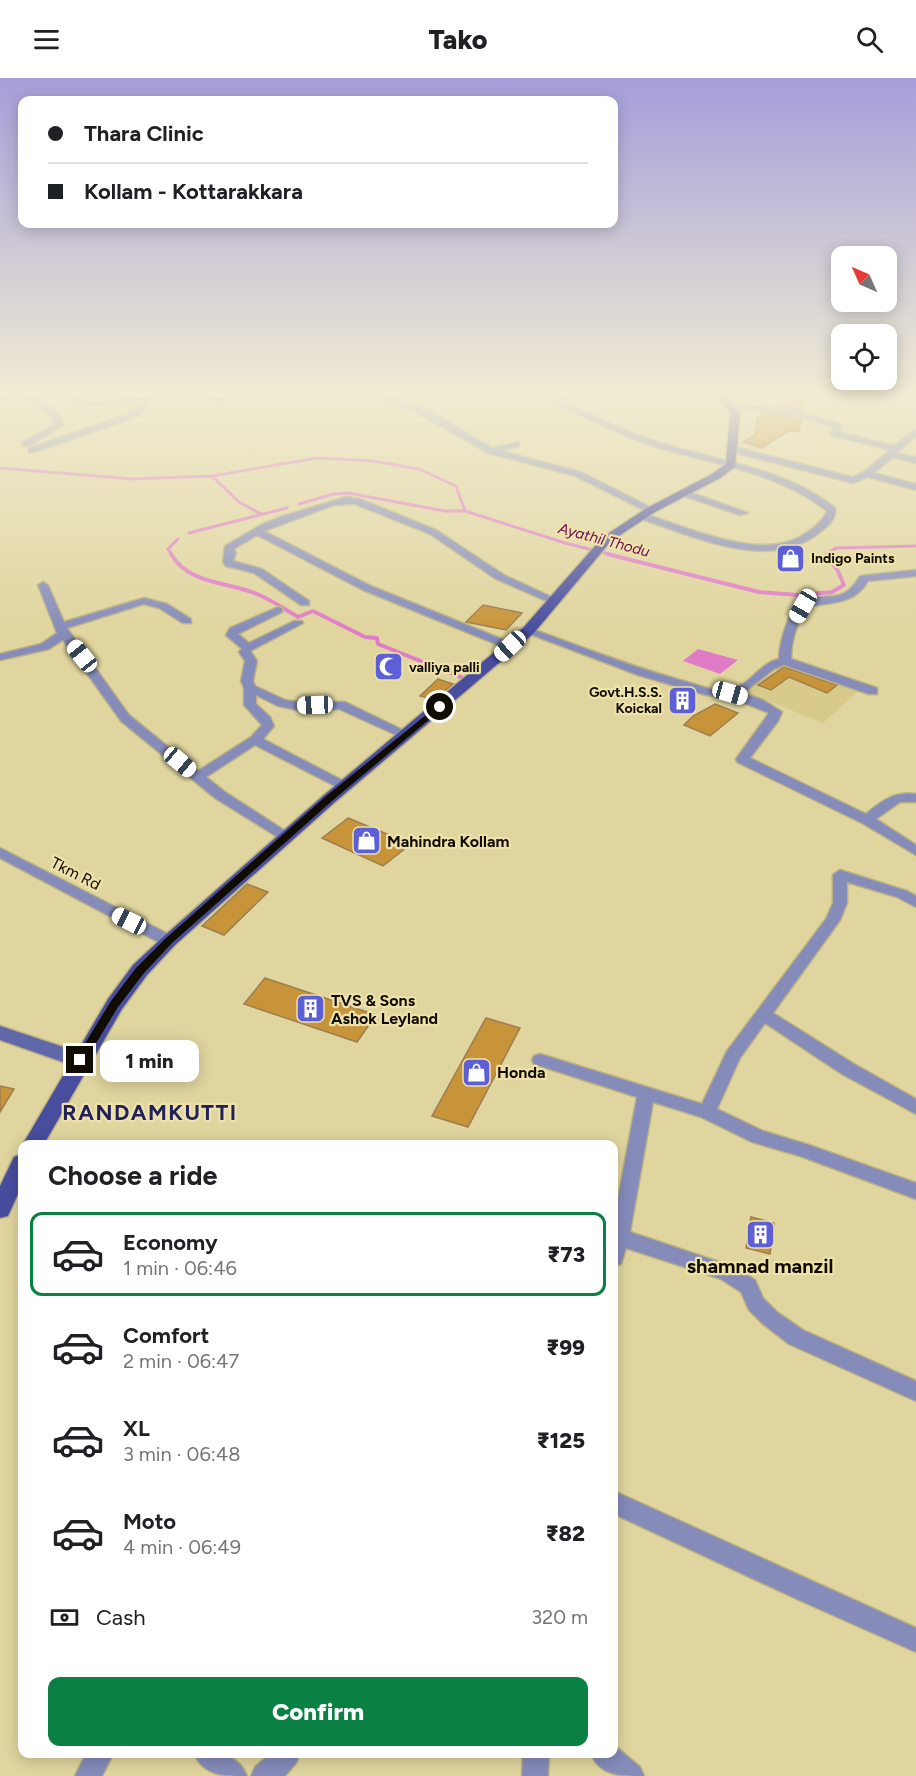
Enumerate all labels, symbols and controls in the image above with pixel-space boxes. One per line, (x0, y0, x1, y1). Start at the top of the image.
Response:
icon: menu (30, 23, 63, 56)
text: Tako (429, 23, 487, 56)
icon: search (853, 23, 886, 56)
text: Thara Clinic (84, 120, 204, 147)
text: Kollam - Kottarakkara (84, 178, 303, 205)
north arrow (831, 246, 897, 312)
map controls (831, 246, 897, 390)
button: locate (831, 324, 897, 390)
water label: Ayathil Thodu (555, 519, 652, 561)
shop icon: Indigo Paints (774, 542, 806, 574)
place label: Indigo Paints (811, 550, 895, 567)
car (786, 586, 820, 626)
car (491, 627, 529, 665)
car (64, 636, 100, 676)
mosque icon: valliya palli (372, 651, 404, 683)
place label: valliya palli (409, 659, 480, 676)
car (710, 679, 750, 707)
place label: Govt.H.S.S. Koickal (589, 684, 662, 717)
building icon: Govt.H.S.S. Koickal (667, 684, 699, 716)
route start (426, 693, 453, 720)
car (297, 695, 333, 715)
car (160, 744, 200, 780)
shop icon: Mahindra Kollam (350, 825, 382, 857)
place label: Mahindra Kollam (387, 832, 509, 851)
street label: Tkm Rd (48, 853, 104, 894)
car (109, 905, 149, 937)
place label: TVS & Sons Ashok Leyland (331, 991, 438, 1028)
building icon: TVS & Sons Ashok Leyland (294, 993, 326, 1025)
callout: 1 min (101, 1039, 200, 1081)
route end (66, 1046, 93, 1073)
text: 1 min (126, 1049, 173, 1073)
shop icon: Honda (460, 1056, 492, 1088)
place label: Honda (497, 1063, 545, 1082)
district label: RANDAMKUTTI (62, 1099, 238, 1126)
text: Choose a ride (48, 1159, 217, 1192)
building icon: shamnad manzil (744, 1219, 776, 1251)
icon: car (51, 1227, 105, 1281)
text: Economy (123, 1229, 218, 1256)
text: ₹73 (547, 1241, 585, 1268)
place label: shamnad manzil (687, 1254, 833, 1278)
text: 1 min · 06:46 (123, 1256, 237, 1280)
icon: car (51, 1320, 105, 1374)
text: Comfort (123, 1322, 209, 1349)
text: ₹99 (546, 1334, 585, 1361)
text: 2 min · 06:47 (123, 1349, 239, 1373)
icon: car (51, 1413, 105, 1467)
text: XL (123, 1415, 150, 1442)
text: ₹125 (537, 1427, 585, 1454)
text: 3 min · 06:48 (123, 1442, 241, 1466)
icon: car (51, 1506, 105, 1560)
text: Moto (123, 1508, 176, 1535)
text: ₹82 (546, 1520, 585, 1547)
text: 4 min · 06:49 (123, 1535, 241, 1559)
icon: cash (48, 1601, 81, 1634)
text: Cash (96, 1604, 146, 1631)
text: 320 m (531, 1605, 588, 1629)
button: Confirm (48, 1677, 588, 1746)

